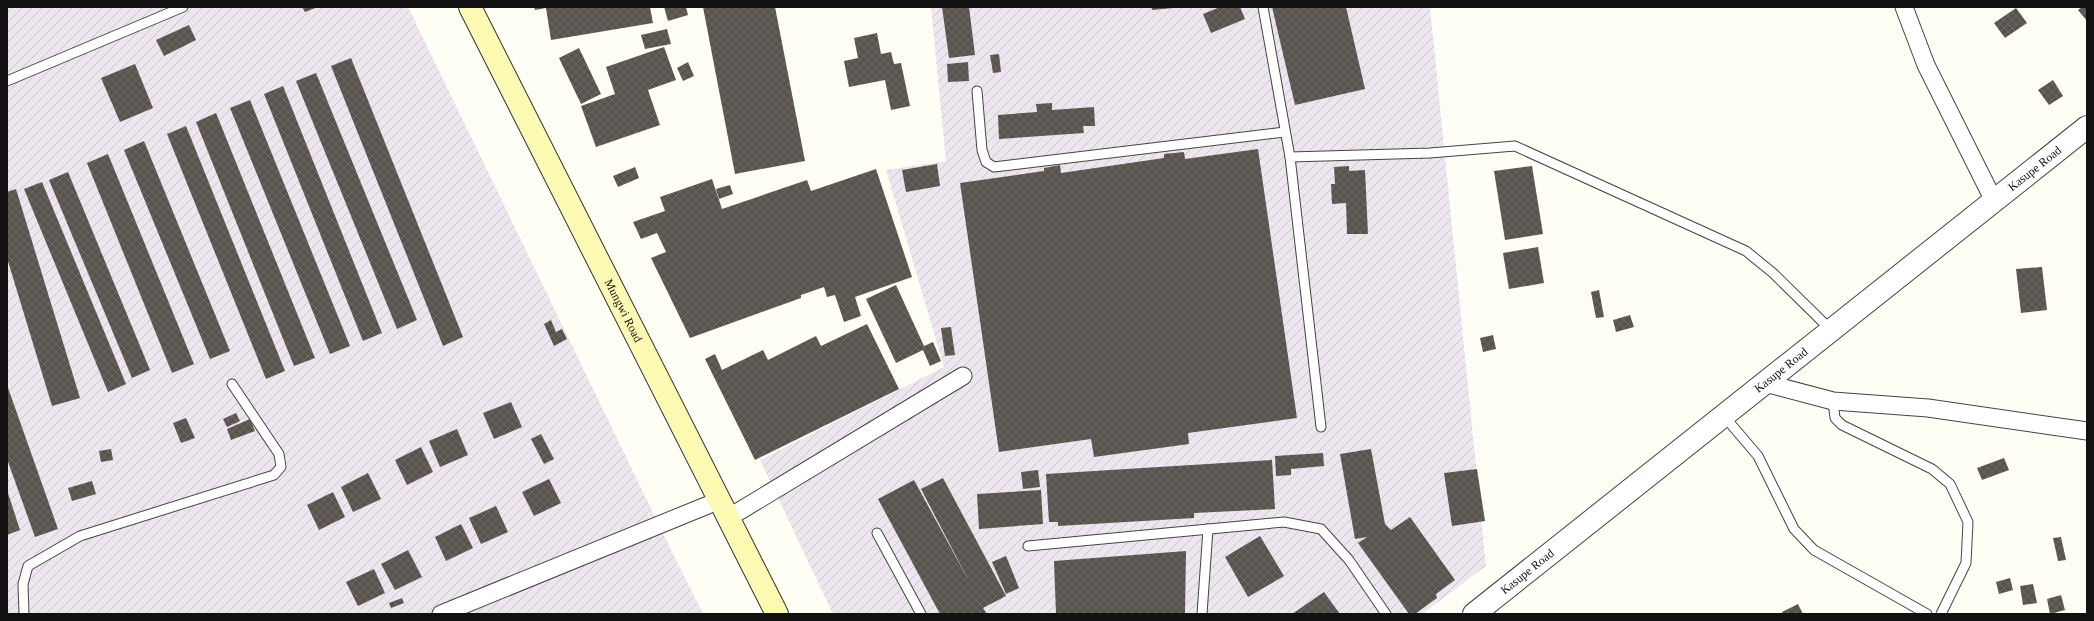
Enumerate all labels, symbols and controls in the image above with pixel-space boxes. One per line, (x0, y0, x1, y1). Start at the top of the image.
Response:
street label: Kasupe Road (2005, 143, 2064, 194)
street label: Mungwi Road (602, 276, 645, 344)
street label: Kasupe Road (1751, 345, 1810, 396)
street label: Kasupe Road (1498, 546, 1557, 597)

